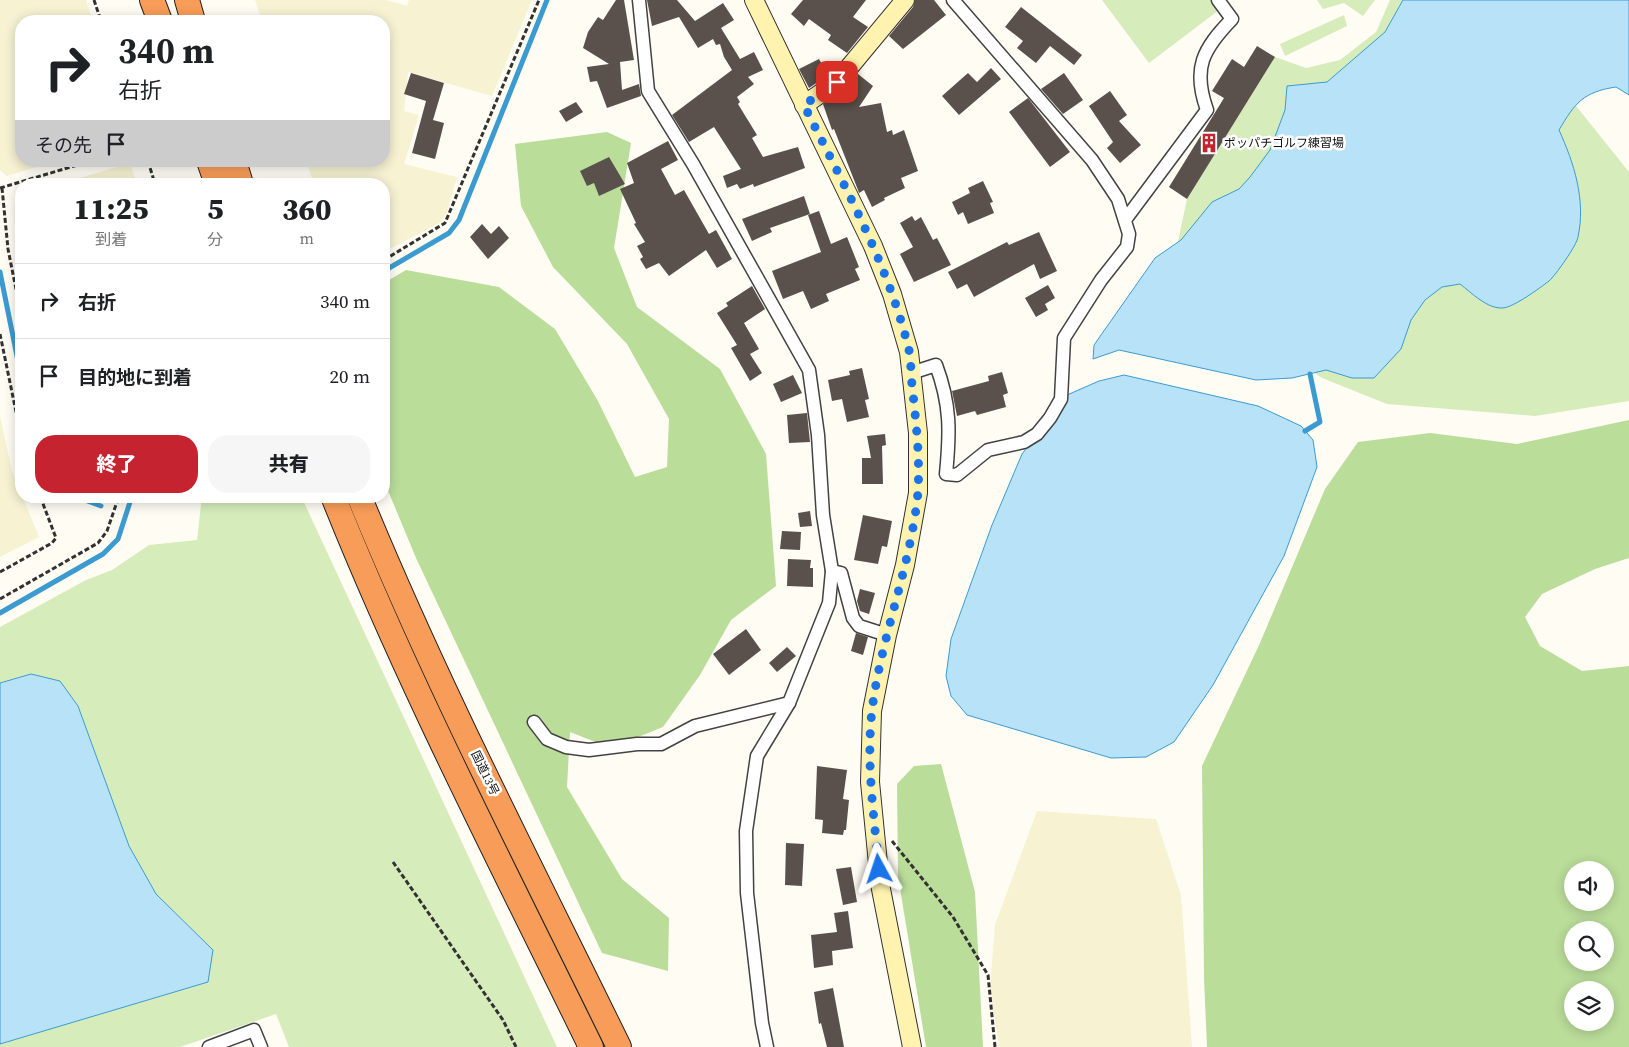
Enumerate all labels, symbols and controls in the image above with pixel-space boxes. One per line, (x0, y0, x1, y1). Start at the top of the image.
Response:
text: 340 m (118, 27, 214, 75)
icon: right (35, 35, 100, 100)
pin (816, 61, 858, 103)
icon: arrive (823, 68, 851, 96)
text: 右折 (118, 75, 162, 105)
icon: arrive (102, 130, 130, 158)
text: その先 (35, 132, 92, 158)
building icon: ポッパチゴルフ練習場 (1198, 132, 1220, 154)
place label: ポッパチゴルフ練習場 (1224, 135, 1344, 151)
text: 11:25 (73, 188, 149, 229)
text: 5 (207, 188, 224, 229)
text: 360 (282, 189, 332, 230)
text: m (300, 227, 314, 249)
text: 到着 (95, 228, 127, 250)
text: 分 (207, 228, 223, 250)
icon: right (35, 287, 63, 315)
text: 340 m (320, 288, 370, 314)
text: 右折 (78, 289, 116, 315)
icon: arrive (35, 362, 63, 390)
text: 20 m (329, 363, 370, 389)
text: 目的地に到着 (78, 364, 192, 390)
button: 終了 (35, 435, 198, 493)
button: 共有 (208, 435, 370, 493)
street label: 国道13号 (467, 748, 503, 798)
position arrow (852, 842, 904, 894)
map controls (1564, 861, 1614, 1031)
button: sound (1564, 861, 1614, 911)
button: search (1564, 921, 1614, 971)
button: layers (1564, 981, 1614, 1031)

